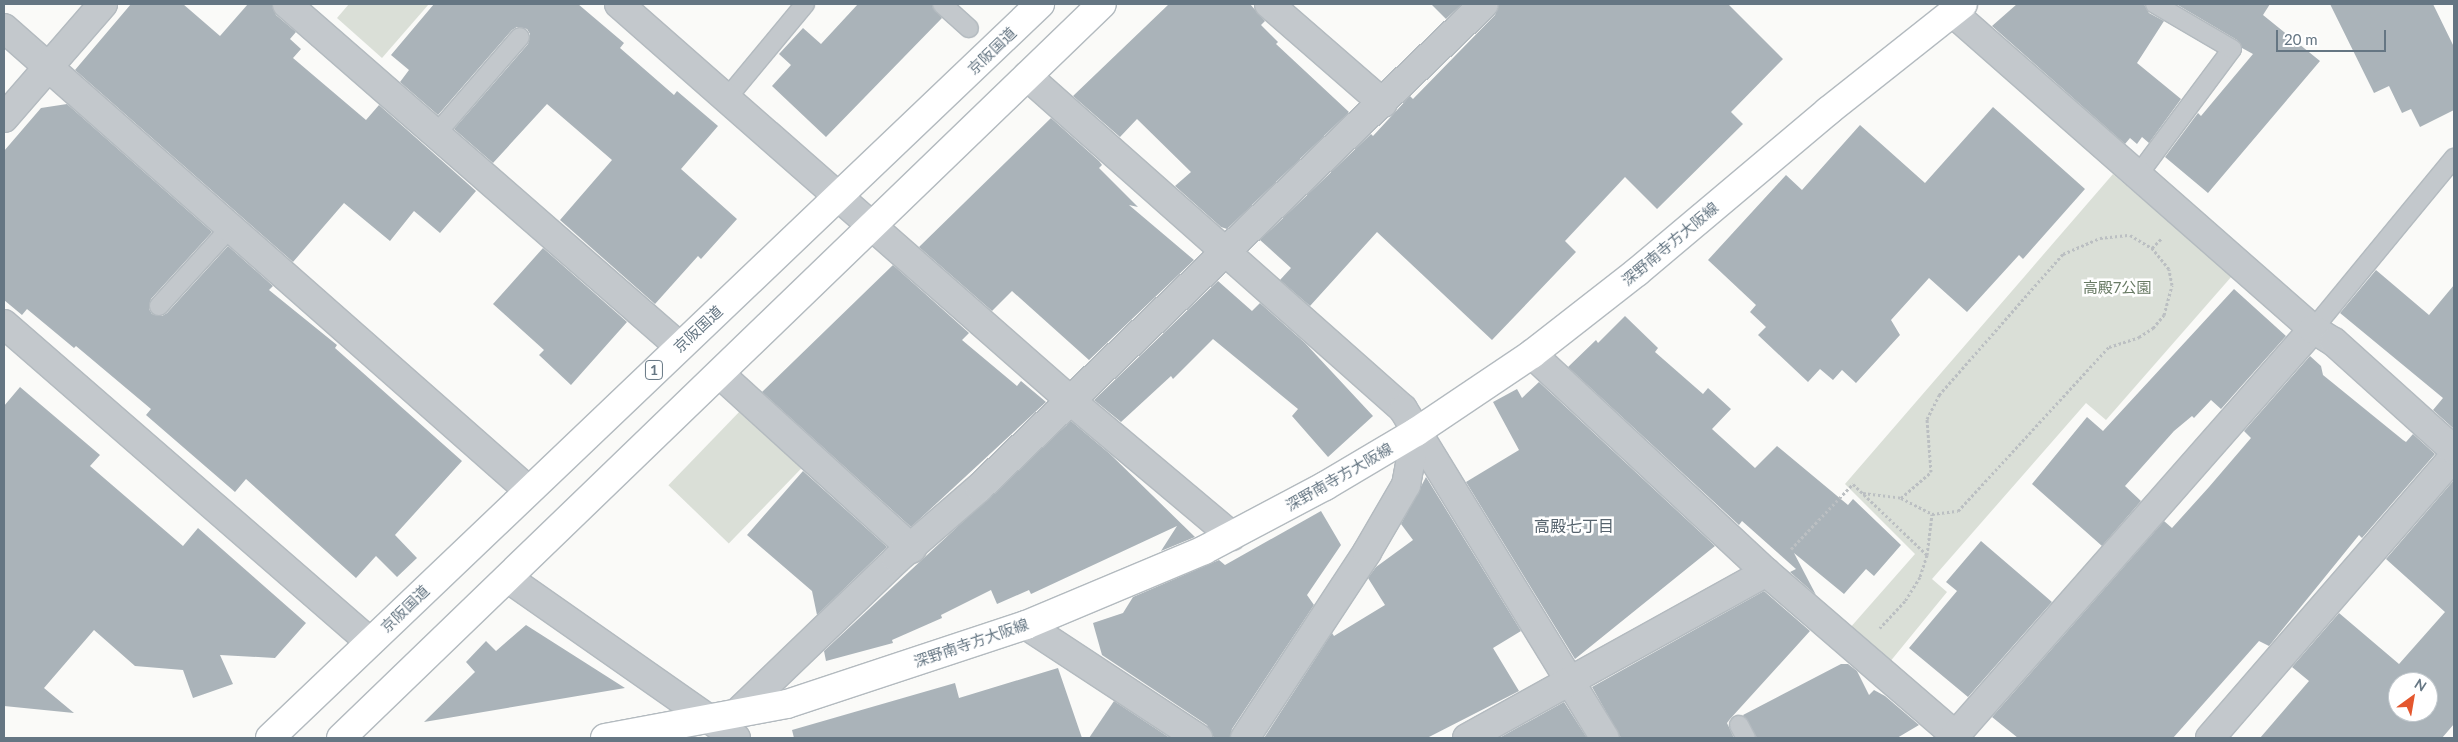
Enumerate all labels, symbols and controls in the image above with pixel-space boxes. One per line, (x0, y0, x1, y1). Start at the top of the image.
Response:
scale bar (2278, 20, 2388, 52)
street label: 京阪国道 (964, 24, 1020, 78)
text: 20 m (2284, 30, 2318, 48)
street label: 深野南寺方大阪線 (1618, 199, 1722, 289)
park label: 高殿7公園 (2083, 279, 2151, 297)
street label: 京阪国道 (670, 302, 726, 356)
road number: 1 (644, 358, 664, 382)
street label: 深野南寺方大阪線 (1283, 439, 1395, 515)
district label: 高殿七丁目 (1534, 516, 1614, 536)
street label: 京阪国道 (377, 582, 433, 636)
street label: 深野南寺方大阪線 (911, 615, 1031, 671)
north arrow (2388, 672, 2438, 722)
text: N (2412, 675, 2430, 695)

